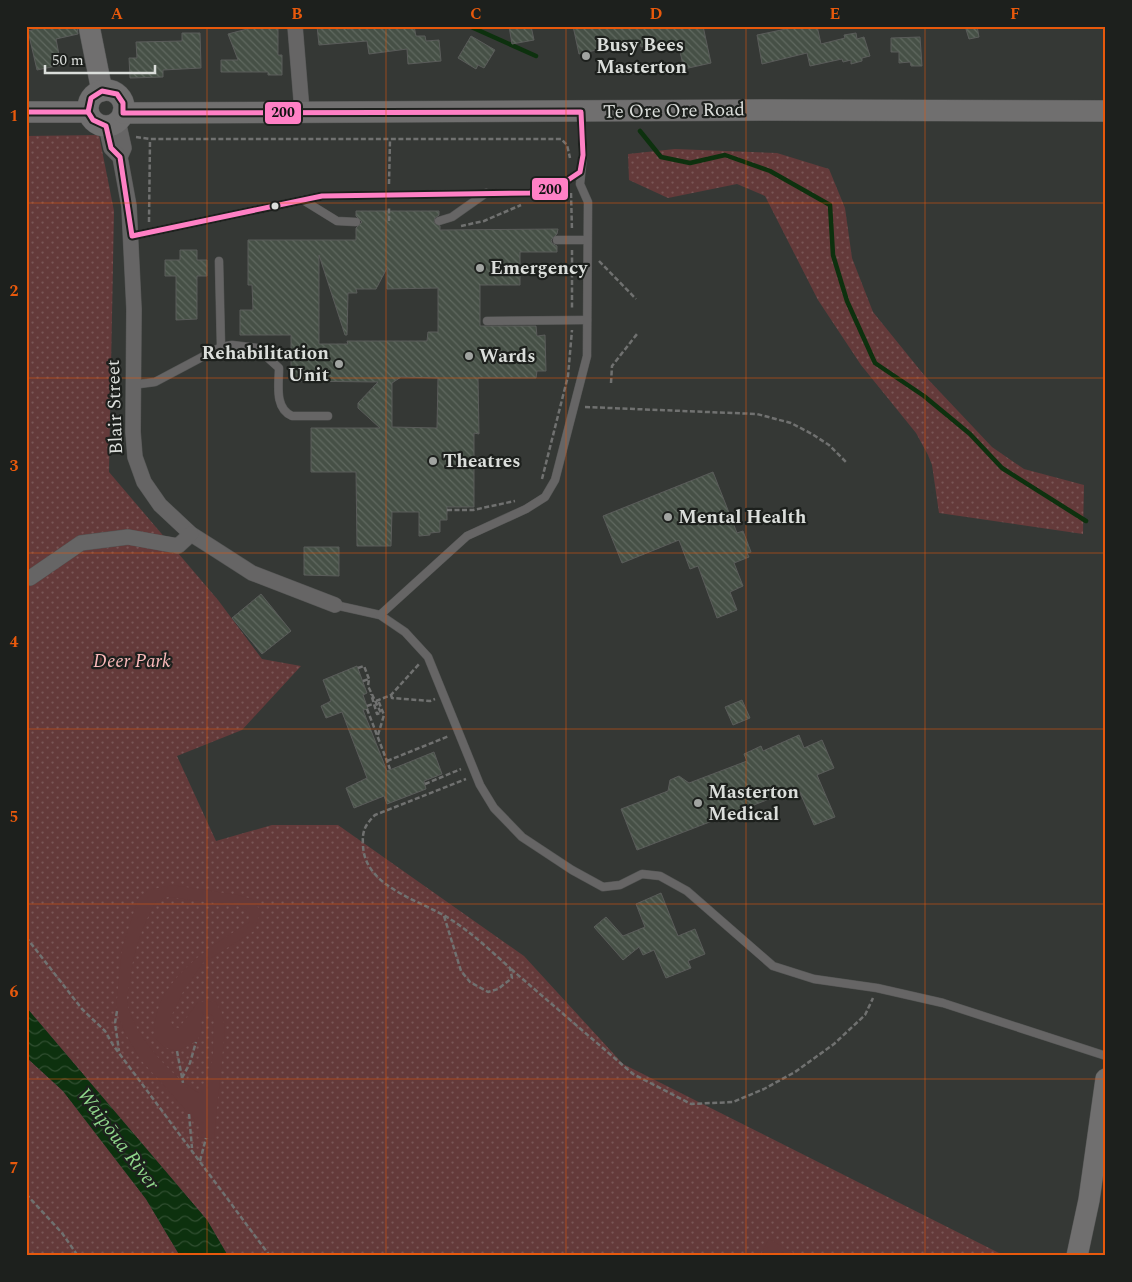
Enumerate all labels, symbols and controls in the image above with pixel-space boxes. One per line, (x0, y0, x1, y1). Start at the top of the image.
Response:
text: A (111, 2, 124, 26)
text: B (291, 2, 303, 26)
text: C (470, 2, 482, 26)
text: D (650, 2, 663, 26)
text: E (830, 2, 840, 26)
text: F (1010, 2, 1020, 26)
place label: Busy Bees Masterton (596, 31, 687, 82)
scale bar (45, 42, 155, 74)
text: 50 m (52, 49, 84, 72)
marker: Busy Bees Masterton (580, 50, 592, 62)
street label: Te Ore Ore Road (603, 95, 745, 127)
line badge: 200 (264, 101, 302, 125)
text: 200 (271, 102, 295, 123)
text: 1 (10, 104, 18, 128)
line badge: 200 (531, 177, 569, 201)
text: 200 (538, 179, 562, 200)
unlabelled marker (270, 201, 280, 211)
place label: Emergency (490, 254, 588, 283)
marker: Emergency (474, 262, 486, 274)
text: 2 (10, 279, 19, 303)
place label: Rehabilitation Unit (202, 339, 329, 390)
place label: Wards (479, 342, 535, 371)
marker: Wards (463, 350, 475, 362)
marker: Rehabilitation Unit (333, 358, 345, 370)
street label: Blair Street (99, 359, 131, 455)
place label: Theatres (443, 447, 521, 476)
text: 3 (10, 454, 19, 478)
marker: Theatres (427, 455, 439, 467)
place label: Mental Health (678, 503, 807, 532)
marker: Mental Health (662, 511, 674, 523)
text: 4 (10, 630, 19, 654)
park label: Deer Park (93, 647, 171, 676)
place label: Masterton Medical (708, 778, 799, 829)
marker: Masterton Medical (692, 797, 704, 809)
text: 5 (10, 805, 18, 829)
text: 6 (10, 980, 19, 1004)
water label: Waipōua River (69, 1081, 167, 1197)
text: 7 (10, 1156, 19, 1180)

